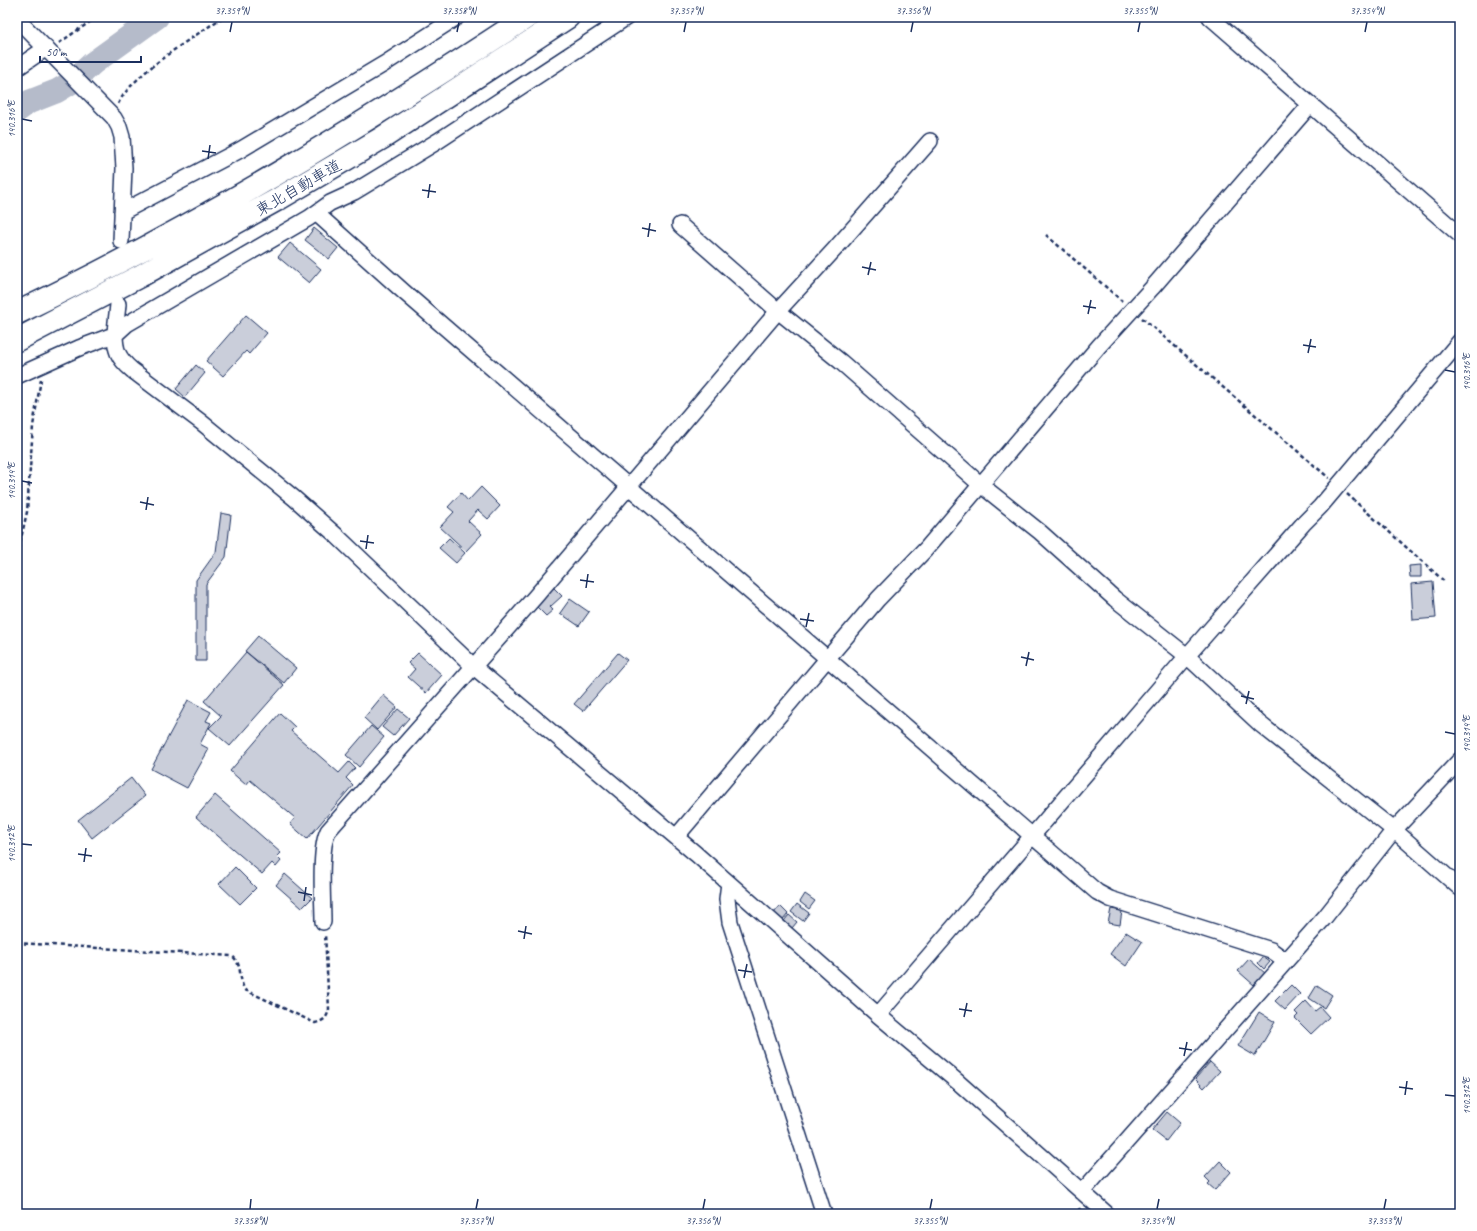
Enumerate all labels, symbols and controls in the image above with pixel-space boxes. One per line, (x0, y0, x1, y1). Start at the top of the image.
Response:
text: 37.359°N (215, 4, 251, 17)
text: 37.358°N (442, 4, 478, 17)
text: 37.357°N (669, 4, 705, 17)
text: 37.356°N (896, 4, 932, 17)
text: 37.355°N (1123, 4, 1159, 17)
text: 37.354°N (1350, 4, 1386, 17)
scale bar (40, 38, 141, 64)
text: 50 m (46, 44, 68, 60)
text: 140.316°E (5, 99, 18, 138)
street label: 東北自動車道 (252, 155, 345, 221)
text: 140.316°E (1460, 352, 1473, 391)
text: 140.314°E (5, 461, 18, 500)
text: 140.314°E (1460, 714, 1473, 753)
text: 140.312°E (5, 824, 18, 863)
text: 140.312°E (1460, 1076, 1473, 1115)
text: 37.358°N (233, 1214, 269, 1227)
text: 37.357°N (459, 1214, 495, 1227)
text: 37.356°N (686, 1214, 722, 1227)
text: 37.355°N (913, 1214, 949, 1227)
text: 37.354°N (1140, 1214, 1176, 1227)
text: 37.353°N (1367, 1214, 1403, 1227)

